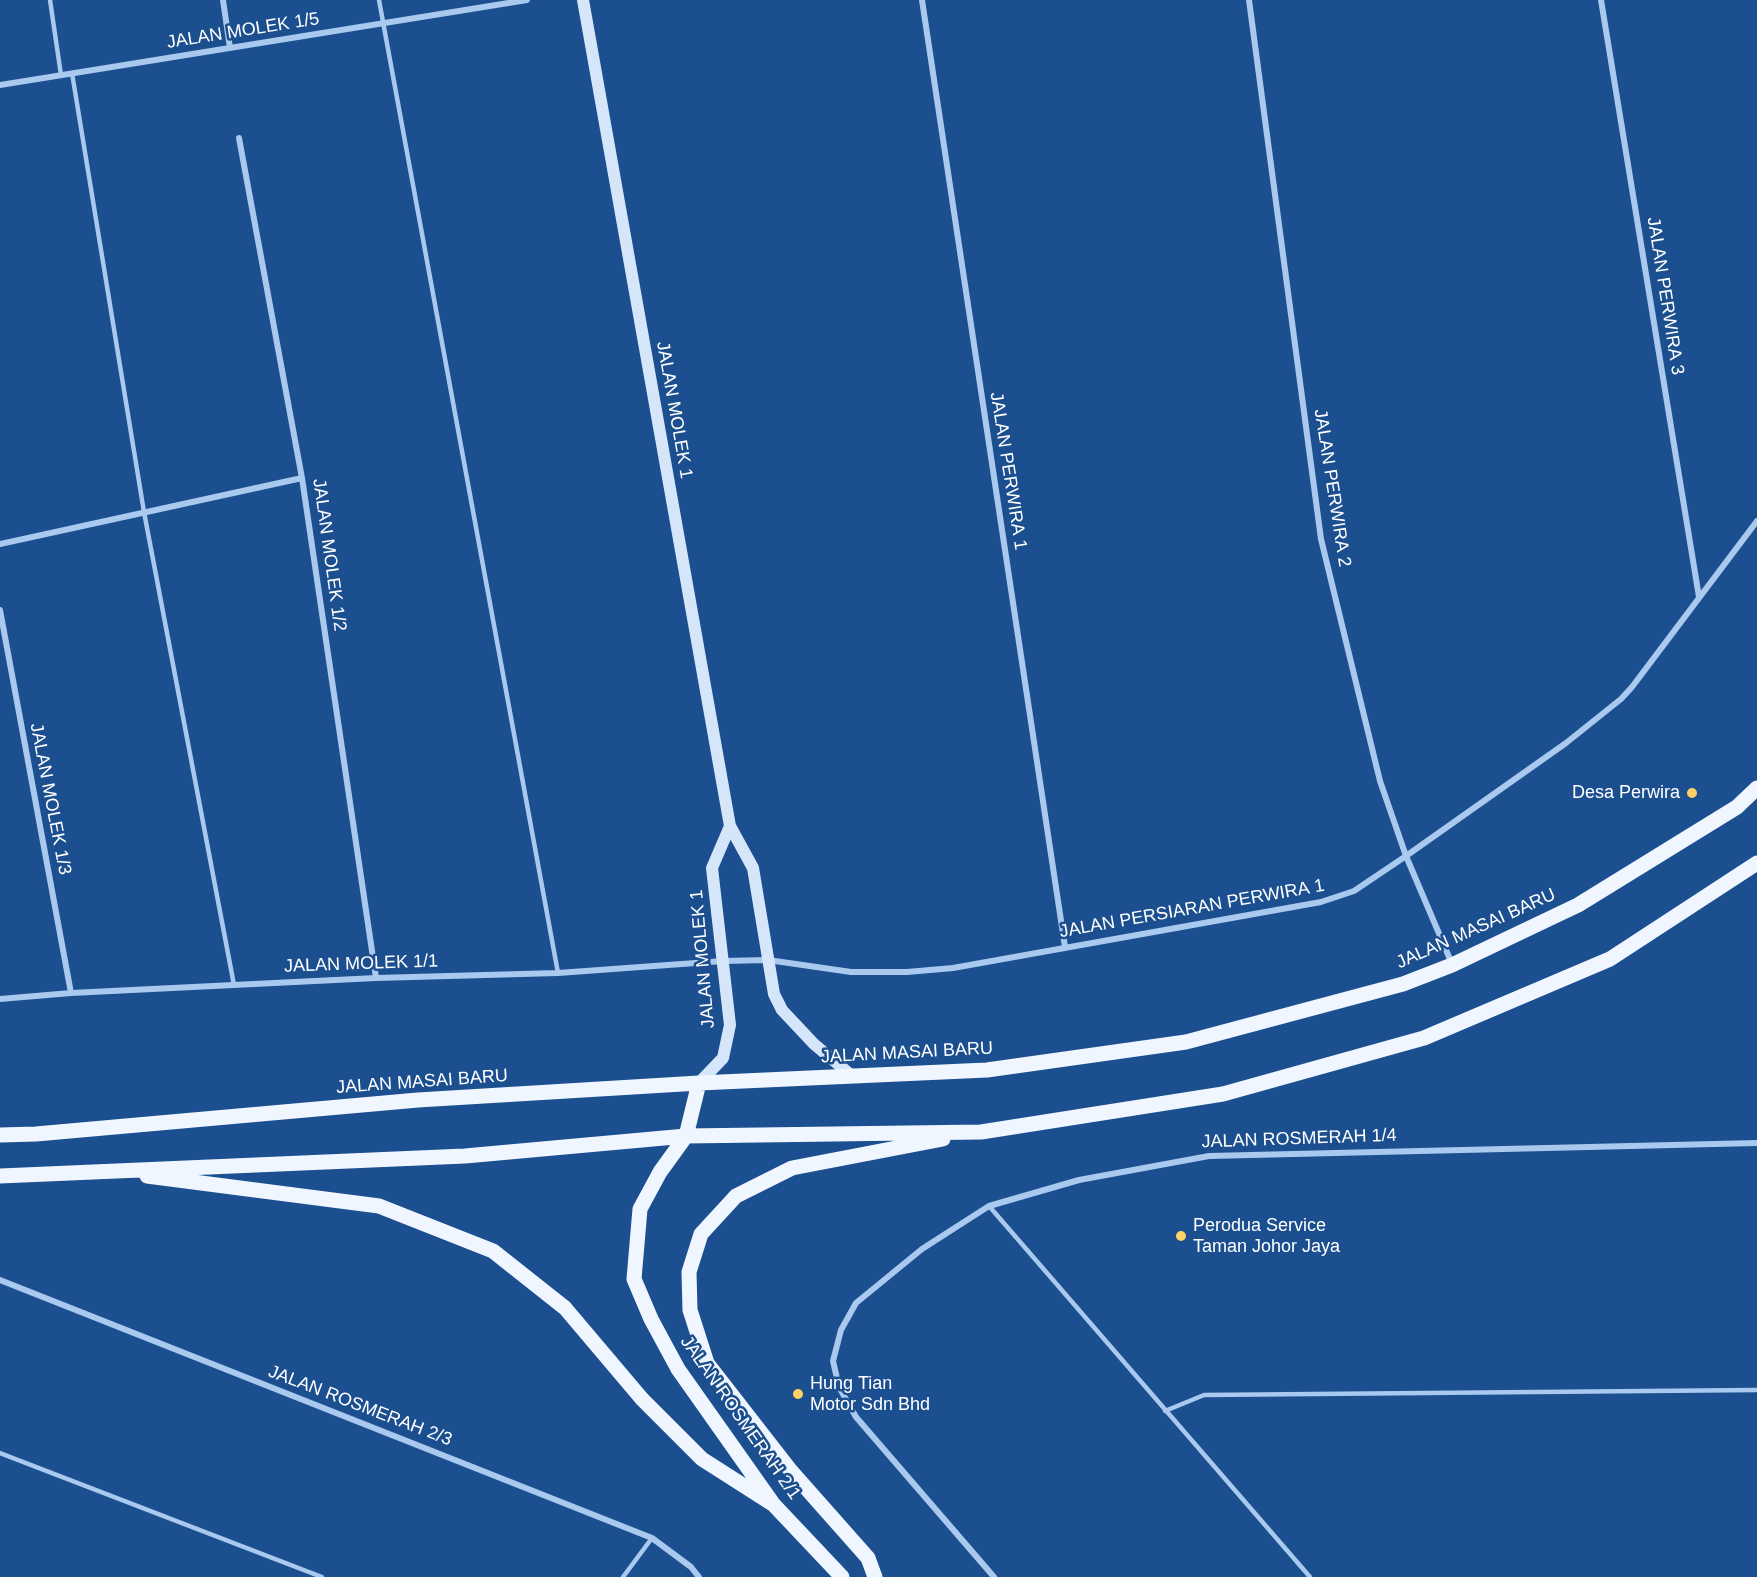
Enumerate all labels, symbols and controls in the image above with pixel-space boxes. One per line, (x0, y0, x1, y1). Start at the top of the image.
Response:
street label: JALAN MOLEK 1/5 (165, 8, 321, 54)
street label: JALAN PERWIRA 3 (1642, 215, 1688, 377)
street label: JALAN MOLEK 1 (651, 340, 697, 480)
street label: JALAN PERWIRA 1 (985, 390, 1031, 552)
street label: JALAN PERWIRA 2 (1309, 407, 1355, 569)
street label: JALAN MOLEK 1/2 (308, 477, 350, 633)
street label: JALAN MOLEK 1/3 (25, 721, 75, 877)
place label: Desa Perwira (1572, 782, 1680, 804)
marker: Desa Perwira (1685, 786, 1699, 800)
street label: JALAN PERSIARAN PERWIRA 1 (1058, 875, 1326, 943)
street label: JALAN MASAI BARU (1393, 884, 1559, 974)
street label: JALAN MOLEK 1 (686, 889, 720, 1029)
street label: JALAN MOLEK 1/1 (284, 951, 438, 977)
street label: JALAN MASAI BARU (821, 1038, 993, 1068)
street label: JALAN MASAI BARU (335, 1065, 509, 1099)
street label: JALAN ROSMERAH 1/4 (1201, 1125, 1397, 1153)
place label: Perodua Service Taman Johor Jaya (1193, 1215, 1340, 1258)
marker: Perodua Service Taman Johor Jaya (1174, 1229, 1188, 1243)
street label: JALAN ROSMERAH 2/1 (675, 1332, 805, 1504)
street label: JALAN ROSMERAH 2/3 (265, 1361, 455, 1451)
place label: Hung Tian Motor Sdn Bhd (810, 1373, 930, 1416)
marker: Hung Tian Motor Sdn Bhd (791, 1387, 805, 1401)

